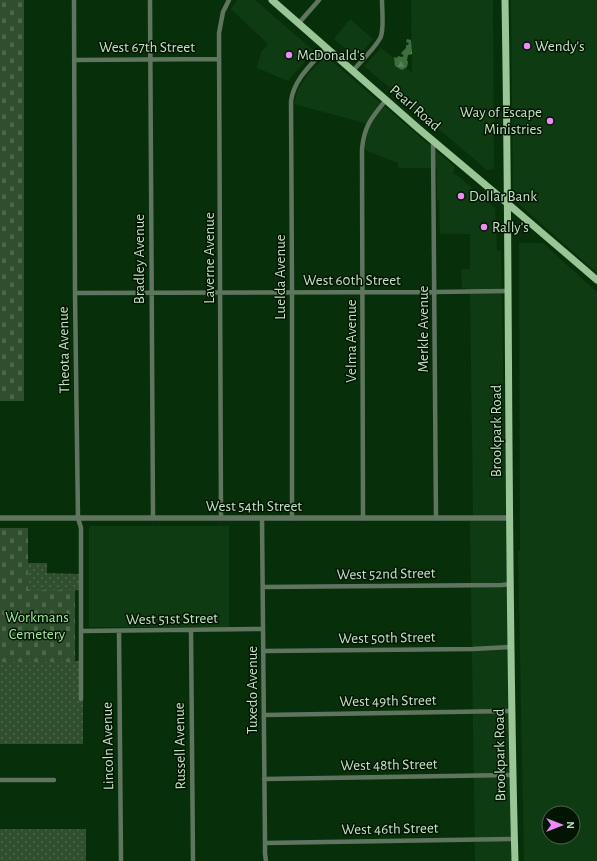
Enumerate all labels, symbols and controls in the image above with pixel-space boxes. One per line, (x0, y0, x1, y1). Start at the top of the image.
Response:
place label: Wendy's (535, 39, 585, 54)
street label: West 67th Street (99, 40, 195, 55)
marker: Wendy's (522, 41, 532, 51)
place label: McDonald's (297, 48, 365, 63)
marker: McDonald's (284, 50, 294, 60)
street label: Pearl Road (387, 82, 443, 134)
place label: Way of Escape Ministries (460, 105, 542, 137)
marker: Way of Escape Ministries (545, 116, 555, 126)
place label: Dollar Bank (469, 189, 537, 204)
marker: Dollar Bank (456, 191, 466, 201)
street label: Laverne Avenue (202, 212, 217, 304)
street label: Bradley Avenue (132, 214, 147, 304)
place label: Rally's (492, 220, 529, 235)
marker: Rally's (479, 222, 489, 232)
street label: Luelda Avenue (273, 234, 288, 320)
street label: West 60th Street (303, 273, 401, 288)
street label: Merkle Avenue (416, 285, 431, 372)
street label: Velma Avenue (344, 299, 359, 383)
street label: Theota Avenue (56, 306, 72, 394)
street label: Brookpark Road (489, 384, 504, 477)
street label: West 54th Street (206, 499, 302, 514)
street label: West 52nd Street (336, 566, 436, 582)
park label: Workmans Cemetery (5, 610, 69, 642)
street label: West 51st Street (126, 611, 218, 627)
street label: West 50th Street (338, 630, 436, 646)
street label: Tuxedo Avenue (245, 646, 260, 734)
street label: West 49th Street (339, 693, 437, 709)
street label: Lincoln Avenue (100, 702, 116, 790)
street label: Russell Avenue (172, 702, 188, 790)
street label: Brookpark Road (492, 708, 508, 801)
street label: West 48th Street (340, 757, 438, 773)
north arrow (541, 805, 581, 845)
street label: West 46th Street (341, 821, 439, 837)
text: N (565, 821, 576, 829)

